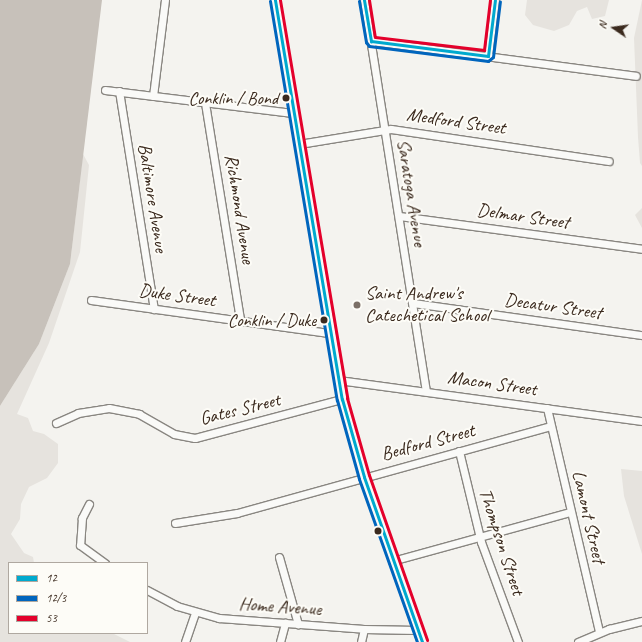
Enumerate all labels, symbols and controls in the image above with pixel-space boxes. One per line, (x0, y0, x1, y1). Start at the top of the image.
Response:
north arrow (594, 8, 634, 48)
text: N (595, 20, 610, 30)
place label: Conklin / Bond (188, 87, 278, 109)
marker: Conklin / Bond (281, 93, 291, 103)
street label: Medford Street (405, 104, 507, 140)
street label: Saratoga Avenue (391, 138, 431, 248)
street label: Baltimore Avenue (132, 142, 172, 254)
street label: Richmond Avenue (219, 153, 259, 265)
street label: Delmar Street (475, 199, 571, 235)
street label: Duke Street (137, 279, 217, 313)
place label: Saint Andrew's Catechetical School (365, 283, 489, 327)
street label: Decatur Street (503, 289, 603, 325)
marker: Saint Andrew's Catechetical School (352, 300, 362, 310)
place label: Conklin / Duke (228, 309, 316, 331)
marker: Conklin / Duke (319, 315, 329, 325)
street label: Macon Street (446, 366, 538, 402)
street label: Gates Street (197, 389, 283, 431)
street label: Bedford Street (379, 420, 477, 466)
street label: Lamont Street (566, 468, 610, 566)
street label: Thompson Street (473, 486, 529, 598)
unlabelled marker (373, 526, 383, 536)
legend (8, 562, 148, 634)
text: 12 (46, 570, 57, 586)
text: 12/3 (46, 590, 66, 606)
street label: Home Avenue (238, 593, 322, 621)
text: 53 (46, 610, 57, 626)

